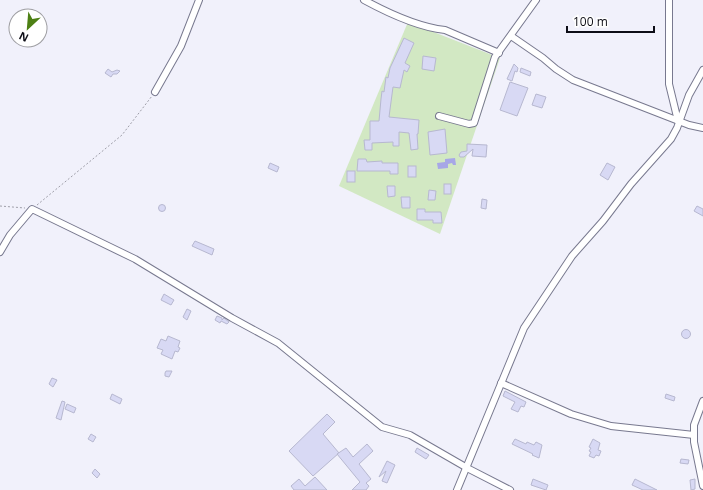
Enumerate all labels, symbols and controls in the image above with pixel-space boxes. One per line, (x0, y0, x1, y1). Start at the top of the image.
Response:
north arrow (8, 8, 48, 48)
scale bar (567, 8, 654, 34)
text: 100 m (573, 13, 608, 30)
text: N (16, 29, 31, 46)

